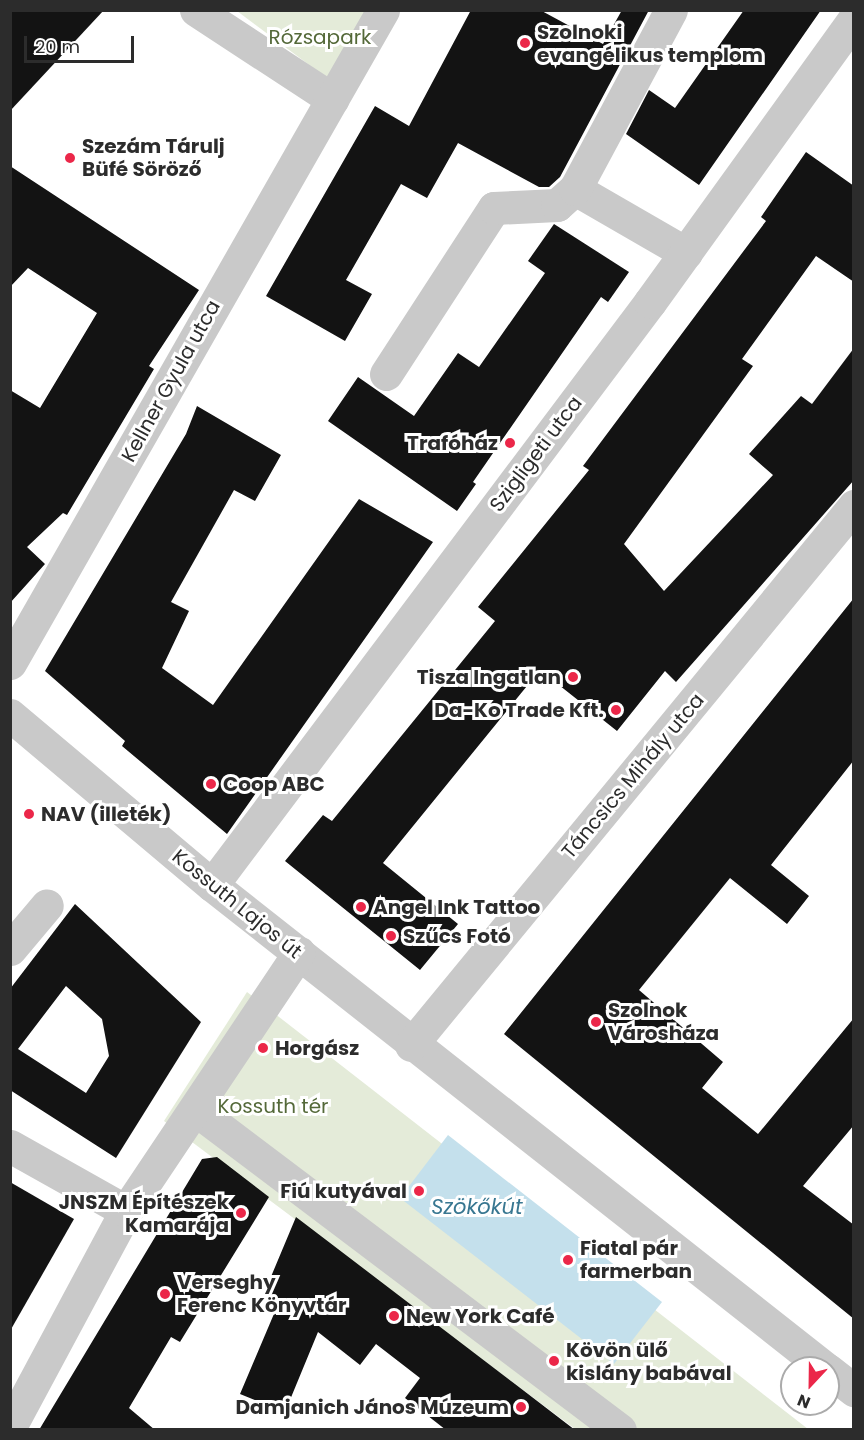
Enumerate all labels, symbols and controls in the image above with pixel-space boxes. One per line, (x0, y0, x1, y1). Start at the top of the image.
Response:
place label: Szolnoki evangélikus templom (537, 20, 763, 67)
scale bar (27, 24, 136, 62)
park label: Rózsapark (269, 25, 371, 49)
text: 20 m (35, 34, 80, 59)
marker: Szolnoki evangélikus templom (518, 36, 532, 50)
place label: Szezám Tárulj Büfé Söröző (82, 134, 225, 181)
marker: Szezám Tárulj Büfé Söröző (63, 151, 77, 165)
street label: Kellner Gyula utca (117, 296, 225, 466)
street label: Szigligeti utca (485, 392, 587, 516)
place label: Trafóház (407, 431, 498, 455)
marker: Trafóház (503, 436, 517, 450)
place label: Tisza Ingatlan (417, 665, 561, 689)
marker: Tisza Ingatlan (566, 670, 580, 684)
street label: Táncsics Mihály utca (557, 689, 709, 863)
place label: Da-Ko Trade Kft. (434, 698, 604, 722)
marker: Da-Ko Trade Kft. (609, 703, 623, 717)
place label: Coop ABC (223, 772, 325, 796)
marker: Coop ABC (204, 777, 218, 791)
place label: NAV (illeték) (41, 802, 172, 826)
marker: NAV (illeték) (22, 807, 36, 821)
street label: Kossuth Lajos út (167, 844, 307, 964)
place label: Angel Ink Tattoo (373, 895, 540, 919)
marker: Angel Ink Tattoo (354, 900, 368, 914)
place label: Szűcs Fotó (403, 924, 511, 948)
marker: Szűcs Fotó (384, 929, 398, 943)
place label: Szolnok Városháza (608, 999, 719, 1046)
marker: Szolnok Városháza (589, 1015, 603, 1029)
place label: Horgász (275, 1036, 359, 1060)
marker: Horgász (256, 1041, 270, 1055)
park label: Kossuth tér (217, 1094, 329, 1118)
place label: Fiú kutyával (280, 1179, 407, 1203)
marker: Fiú kutyával (412, 1184, 426, 1198)
place label: JNSZM Építészek Kamarája (59, 1190, 229, 1237)
water label: Szökőkút (431, 1194, 523, 1220)
marker: JNSZM Építészek Kamarája (234, 1206, 248, 1220)
place label: Fiatal pár farmerban (580, 1236, 692, 1283)
marker: Fiatal pár farmerban (561, 1253, 575, 1267)
place label: Verseghy Ferenc Könyvtár (177, 1270, 347, 1317)
marker: Verseghy Ferenc Könyvtár (158, 1287, 172, 1301)
place label: New York Café (406, 1304, 555, 1328)
marker: New York Café (387, 1309, 401, 1323)
place label: Kövön ülő kislány babával (566, 1338, 732, 1385)
marker: Kövön ülő kislány babával (547, 1354, 561, 1368)
north arrow (780, 1356, 840, 1416)
text: N (794, 1388, 814, 1414)
place label: Damjanich János Múzeum (236, 1395, 509, 1419)
marker: Damjanich János Múzeum (514, 1400, 528, 1414)

